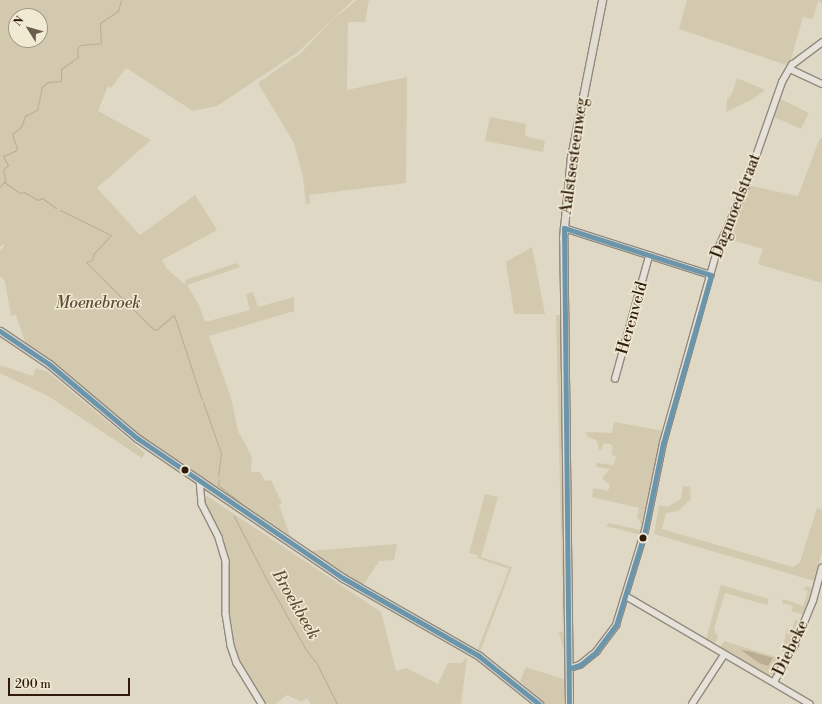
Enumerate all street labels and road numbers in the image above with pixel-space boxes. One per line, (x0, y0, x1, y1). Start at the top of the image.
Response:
street label: Aalstsesteenweg (556, 96, 592, 216)
street label: Dagmoedstraat (707, 151, 765, 261)
street label: Herenveld (612, 279, 652, 357)
street label: Diebeke (769, 617, 813, 679)

